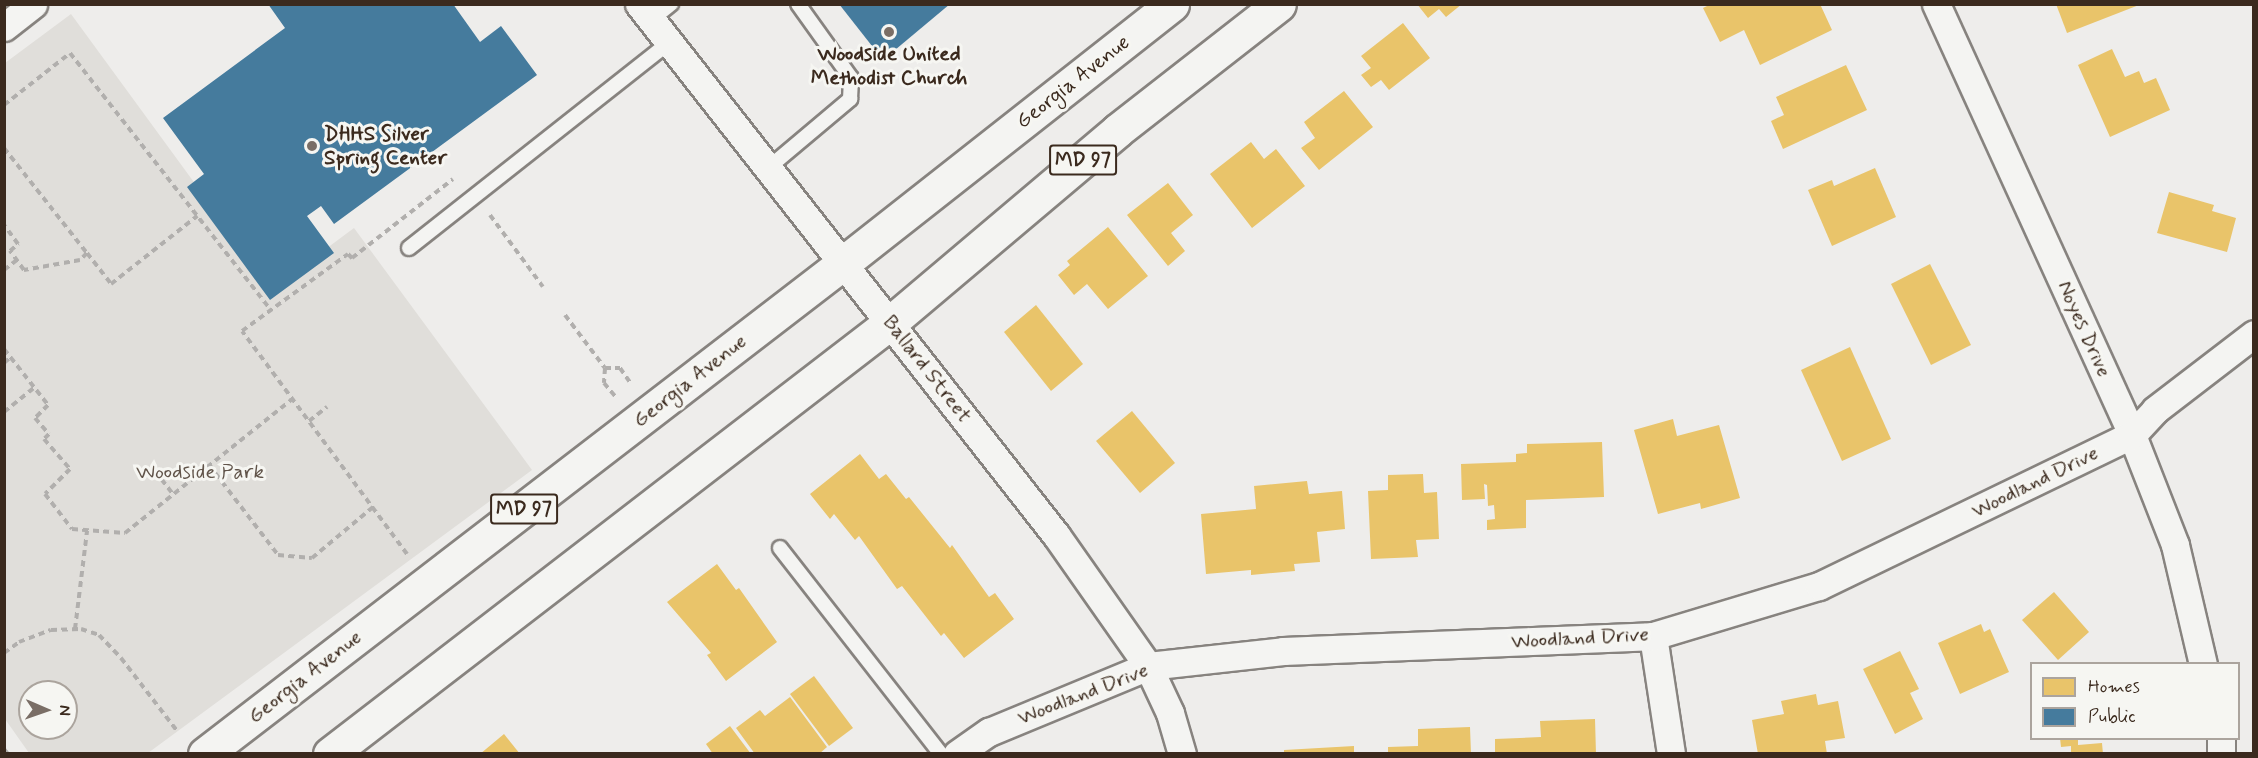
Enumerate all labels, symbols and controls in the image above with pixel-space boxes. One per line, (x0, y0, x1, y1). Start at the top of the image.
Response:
marker: Woodside United Methodist Church (882, 25, 896, 39)
street label: Georgia Avenue (1010, 29, 1136, 135)
place label: Woodside United Methodist Church (811, 41, 967, 91)
place label: DHHS Silver Spring Center (324, 121, 451, 171)
marker: DHHS Silver Spring Center (305, 139, 319, 153)
road number: MD 97 (1048, 143, 1118, 177)
street label: Noyes Drive (2052, 277, 2116, 381)
street label: Ballard Street (878, 311, 976, 427)
street label: Georgia Avenue (627, 328, 753, 434)
street label: Woodland Drive (1968, 441, 2102, 523)
park label: Woodside Park (136, 459, 264, 485)
road number: MD 97 (490, 492, 558, 526)
street label: Woodland Drive (1511, 622, 1649, 654)
street label: Georgia Avenue (242, 624, 368, 730)
street label: Woodland Drive (1015, 658, 1151, 730)
legend (2030, 662, 2240, 740)
text: Homes (2088, 675, 2140, 699)
north arrow (18, 680, 78, 740)
text: N (54, 705, 75, 716)
text: Public (2088, 705, 2136, 729)

